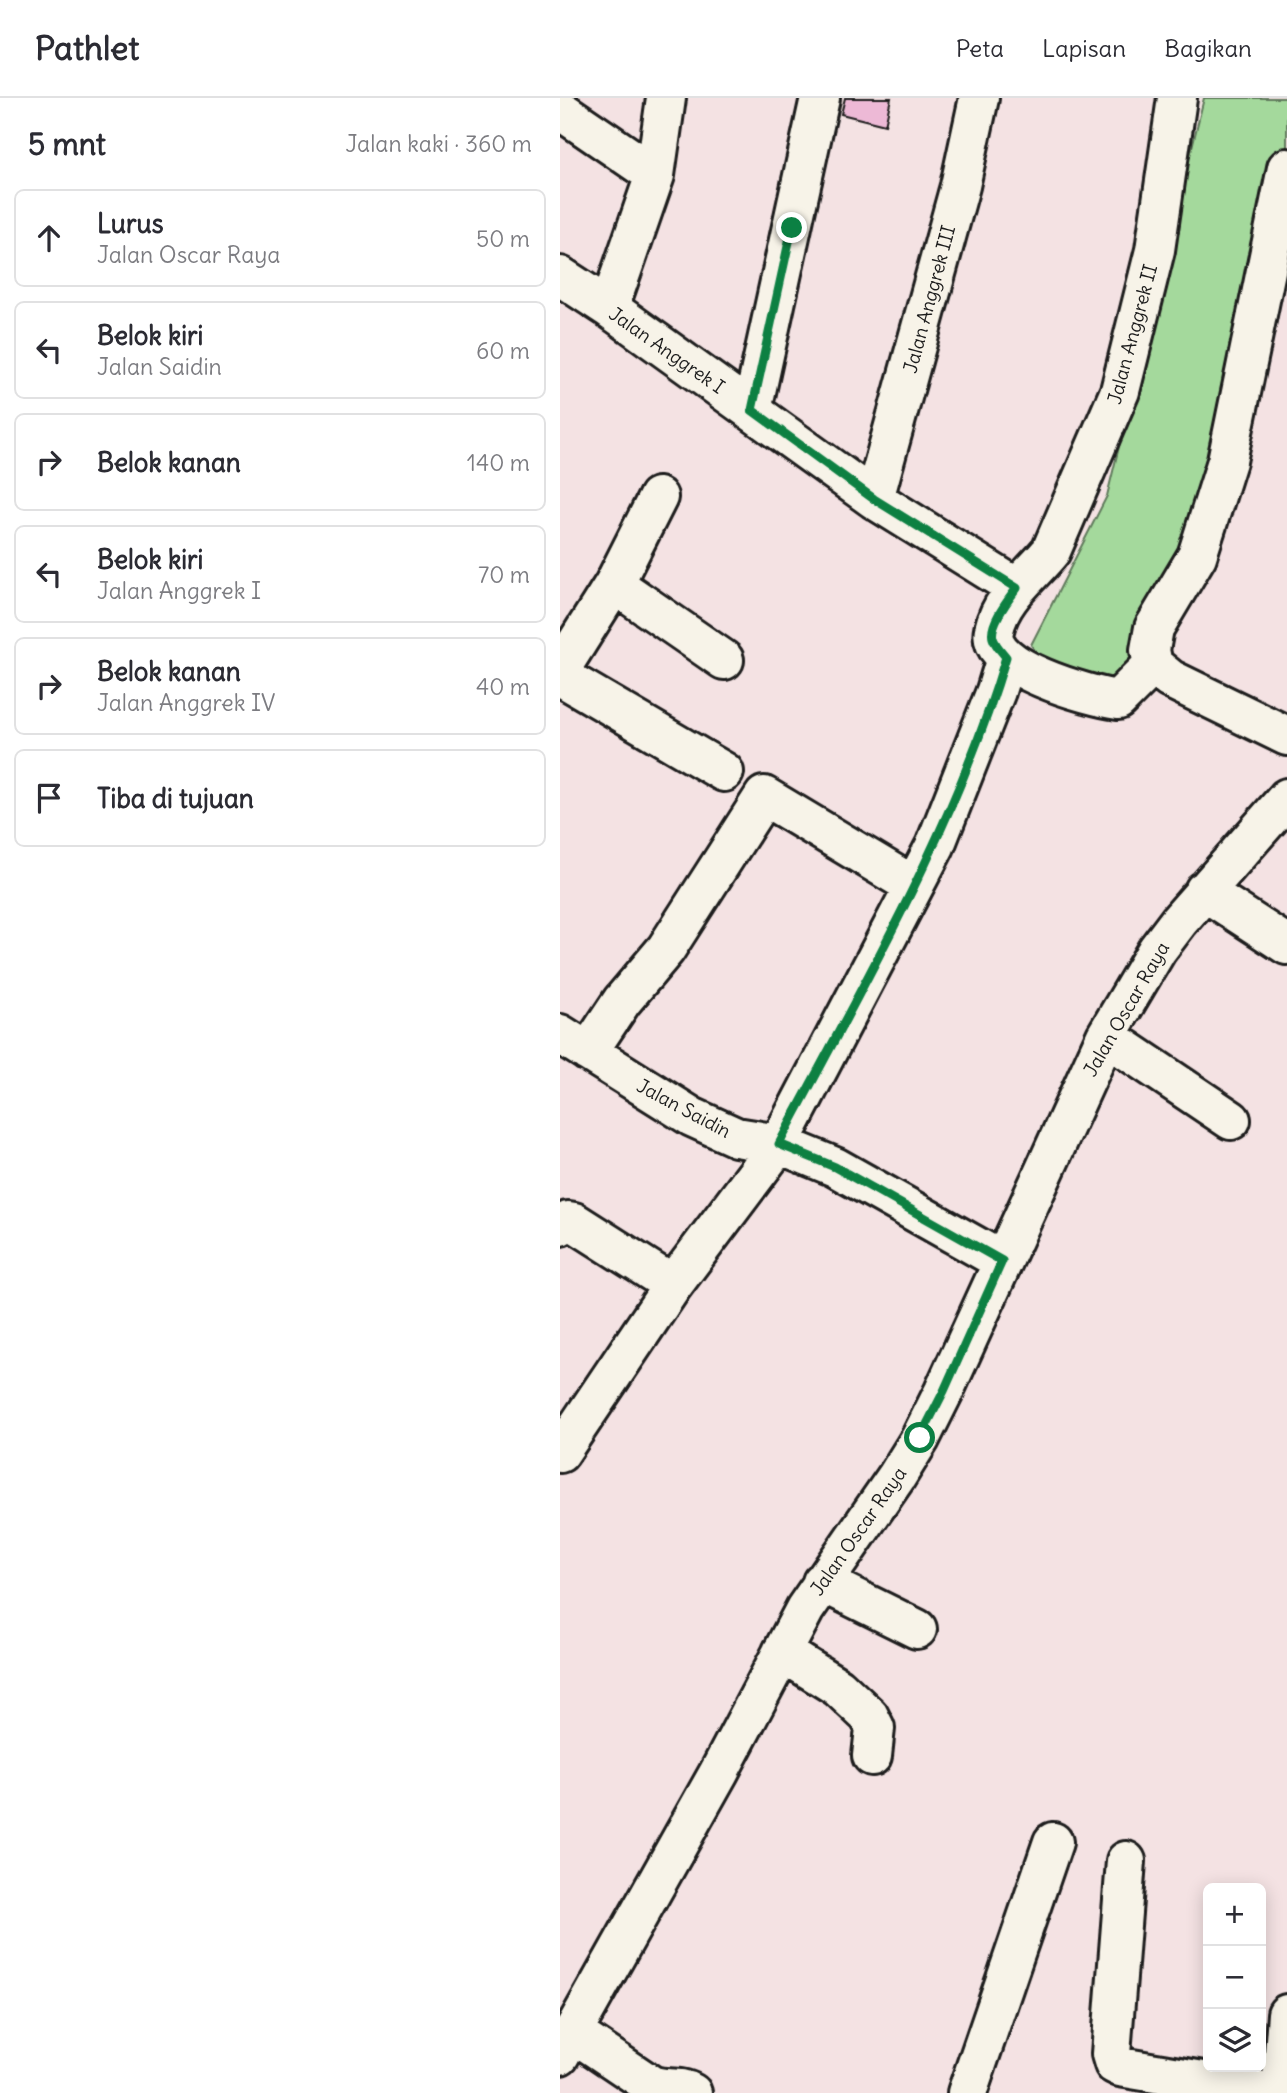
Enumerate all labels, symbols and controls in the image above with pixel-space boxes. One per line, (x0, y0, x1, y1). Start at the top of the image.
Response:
text: Pathlet (35, 27, 139, 69)
text: Peta (956, 33, 1004, 63)
text: Lapisan (1042, 33, 1126, 63)
text: Bagikan (1164, 33, 1252, 63)
text: 5 mnt (28, 125, 106, 163)
text: Jalan kaki · 360 m (345, 129, 532, 158)
text: Lurus (97, 207, 164, 240)
route end (776, 212, 807, 243)
icon: ahead (30, 219, 68, 257)
street label: Jalan Anggrek III (898, 222, 960, 376)
text: 50 m (476, 224, 530, 253)
text: Jalan Oscar Raya (97, 240, 280, 269)
street label: Jalan Anggrek II (1102, 261, 1162, 407)
street label: Jalan Anggrek I (605, 301, 729, 399)
text: Belok kiri (97, 319, 203, 352)
icon: left (30, 331, 68, 369)
text: 60 m (476, 336, 530, 365)
text: Jalan Saidin (97, 352, 222, 381)
icon: right (30, 443, 68, 481)
text: Belok kanan (97, 446, 241, 479)
text: 140 m (467, 448, 530, 477)
text: Belok kiri (97, 543, 203, 576)
icon: left (30, 555, 68, 593)
text: 70 m (478, 560, 530, 589)
text: Jalan Anggrek I (97, 576, 261, 605)
text: Belok kanan (97, 655, 241, 688)
icon: right (30, 667, 68, 705)
text: 40 m (476, 672, 530, 701)
text: Jalan Anggrek IV (97, 688, 275, 717)
icon: arrive (30, 779, 68, 817)
text: Tiba di tujuan (97, 782, 254, 815)
street label: Jalan Oscar Raya (1078, 937, 1174, 1081)
street label: Jalan Saidin (633, 1073, 735, 1143)
route start (904, 1422, 935, 1453)
street label: Jalan Oscar Raya (805, 1462, 911, 1600)
map controls (1203, 1883, 1266, 2072)
button: + (1203, 1883, 1266, 1946)
button: − (1203, 1946, 1266, 2009)
button: layers (1203, 2009, 1266, 2072)

